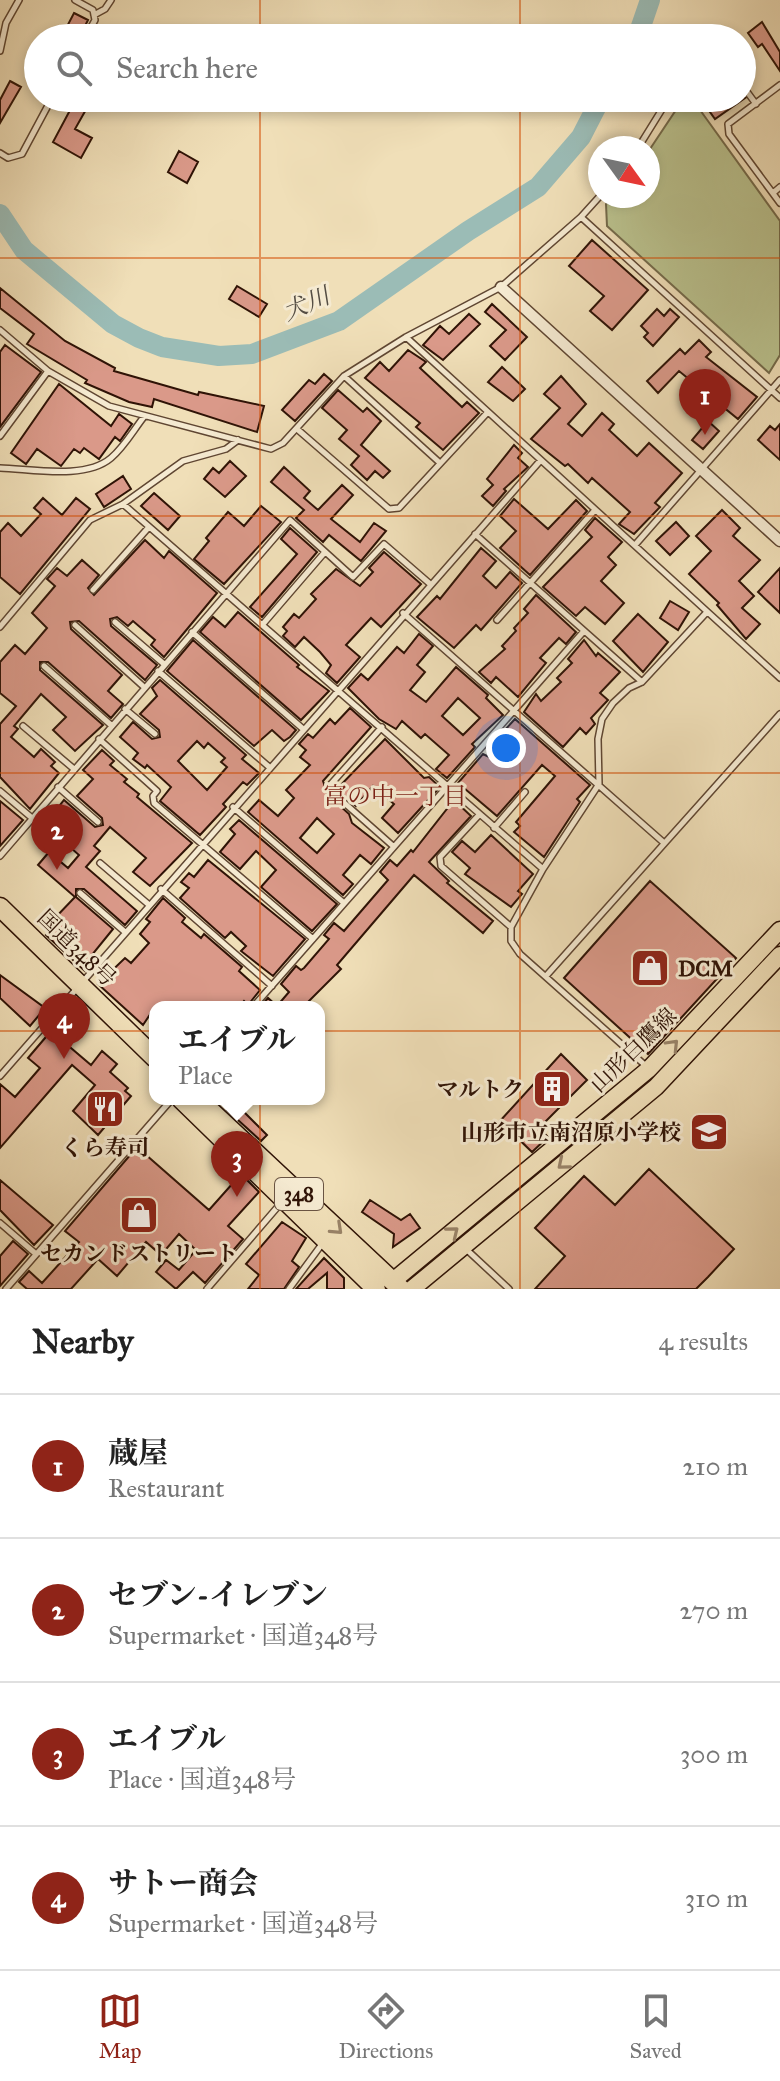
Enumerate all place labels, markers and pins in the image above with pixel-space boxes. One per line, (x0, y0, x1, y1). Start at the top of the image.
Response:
pin: 1 (679, 369, 731, 435)
pin: 2 (31, 804, 83, 870)
shop icon: DCM (629, 947, 671, 989)
place label: DCM (678, 955, 733, 982)
pin: 4 (38, 993, 90, 1059)
building icon: マルトク (531, 1068, 573, 1110)
place label: マルトク (436, 1076, 524, 1103)
restaurant icon: くら寿司 (84, 1088, 126, 1130)
school or university icon: 山形市立南沼原小学校 (688, 1111, 730, 1153)
place label: 山形市立南沼原小学校 (461, 1119, 681, 1146)
pin: 3 (211, 1131, 263, 1197)
place label: くら寿司 (61, 1134, 149, 1161)
shop icon: セカンドストリート (118, 1194, 160, 1236)
place label: セカンドストリート (40, 1240, 238, 1267)

